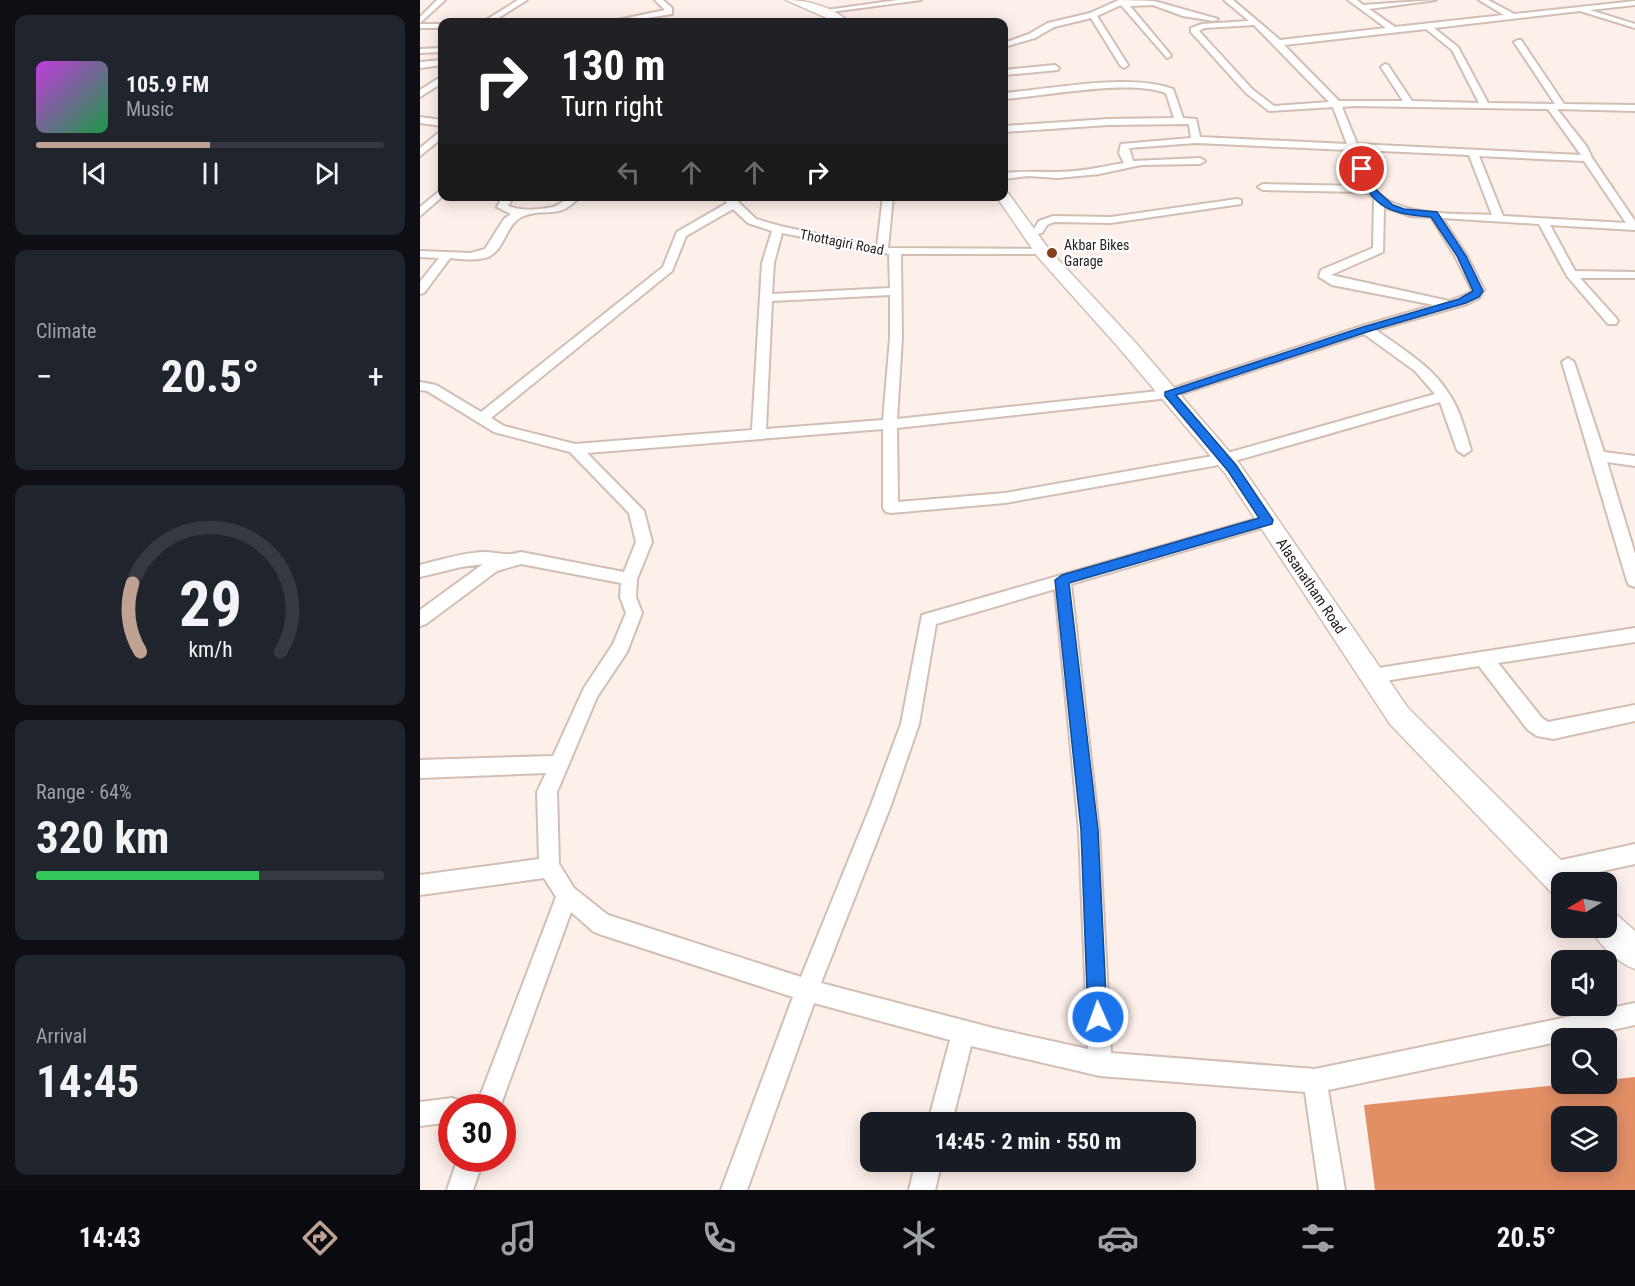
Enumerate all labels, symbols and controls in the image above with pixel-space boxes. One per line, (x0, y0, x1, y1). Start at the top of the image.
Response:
text: 130 m (561, 41, 666, 90)
icon: right (462, 42, 540, 120)
text: 105.9 FM (126, 72, 209, 97)
text: Turn right (561, 91, 663, 123)
text: Music (126, 97, 174, 121)
pin (1336, 143, 1387, 194)
icon: arrive (1345, 152, 1378, 185)
icon: left (612, 156, 645, 189)
icon: ahead (675, 156, 708, 189)
icon: ahead (738, 156, 771, 189)
icon: right (801, 156, 834, 189)
icon: previous (78, 157, 111, 190)
icon: pause (194, 157, 227, 190)
icon: next (310, 157, 343, 190)
street label: Thottagiri Road (799, 226, 885, 258)
place label: Akbar Bikes Garage (1064, 237, 1129, 269)
marker: Akbar Bikes Garage (1045, 246, 1059, 260)
text: Climate (36, 319, 96, 343)
text: 20.5° (161, 350, 259, 403)
text: − (36, 357, 53, 396)
text: + (368, 357, 384, 396)
street label: Alasanatham Road (1272, 535, 1350, 637)
text: 29 (178, 568, 242, 641)
text: km/h (188, 637, 232, 662)
text: Range · 64% (36, 780, 132, 804)
text: 320 km (36, 811, 169, 864)
north arrow (1551, 872, 1617, 938)
map controls (1551, 872, 1617, 1172)
button: sound (1551, 950, 1617, 1016)
position arrow (1066, 985, 1130, 1049)
text: Arrival (36, 1024, 87, 1048)
button: search (1551, 1028, 1617, 1094)
text: 14:45 (36, 1055, 139, 1108)
speed limit sign: 30 (438, 1094, 516, 1172)
button: layers (1551, 1106, 1617, 1172)
text: 14:45 · 2 min · 550 m (935, 1129, 1121, 1154)
icon: directions (299, 1217, 341, 1259)
icon: music (498, 1217, 540, 1259)
icon: phone (698, 1217, 740, 1259)
icon: climate (898, 1217, 940, 1259)
icon: car (1097, 1217, 1139, 1259)
icon: filters (1297, 1217, 1339, 1259)
text: 14:43 (79, 1222, 141, 1254)
text: 20.5° (1497, 1222, 1556, 1254)

